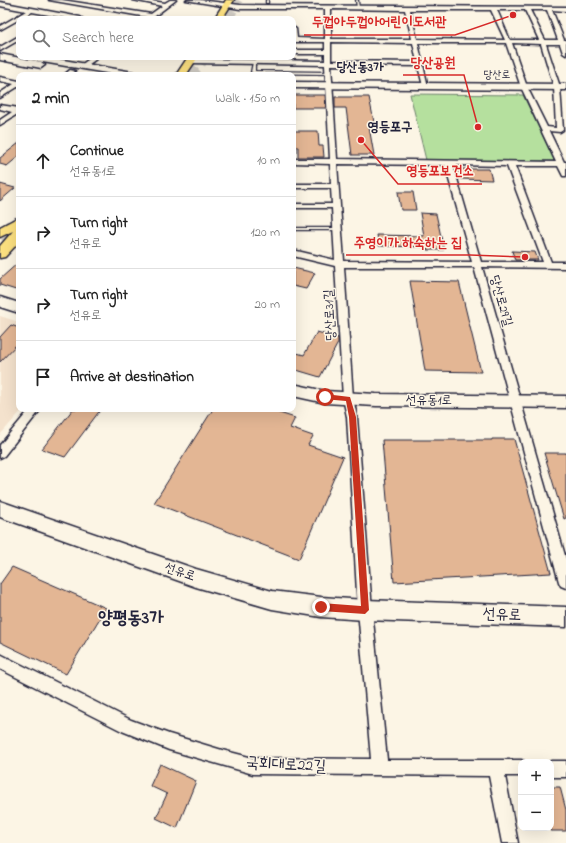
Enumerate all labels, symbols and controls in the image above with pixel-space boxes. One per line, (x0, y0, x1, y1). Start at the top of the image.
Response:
callout: 두껍아두껍아어린이도서관 (304, 9, 455, 35)
text: 두껍아두껍아어린이도서관 (311, 12, 447, 33)
search box (16, 16, 296, 60)
icon: search (30, 27, 52, 49)
text: Search here (62, 27, 134, 49)
callout: 당산공원 (403, 49, 464, 75)
text: 당산공원 (410, 53, 456, 74)
district label: 당산동3가 (336, 58, 384, 77)
street label: 당산로 (484, 67, 510, 83)
text: 2 min (32, 86, 69, 111)
text: Walk · 150 m (215, 89, 280, 108)
district label: 영등포구 (367, 117, 413, 138)
text: Continue (70, 140, 124, 162)
icon: ahead (32, 150, 54, 172)
text: 10 m (257, 151, 280, 170)
callout: 영등포보건소 (398, 158, 482, 184)
text: 영등포보건소 (406, 161, 474, 182)
text: 선유동1로 (70, 162, 116, 181)
text: Turn right (70, 212, 128, 234)
icon: right (32, 222, 54, 244)
text: 120 m (250, 223, 280, 242)
callout: 주영이가 하숙하는 집 (346, 229, 470, 255)
text: 주영이가 하숙하는 집 (354, 233, 462, 254)
text: 선유로 (70, 234, 101, 253)
street label: 당산로29길 (485, 273, 517, 329)
text: Turn right (70, 284, 128, 306)
street label: 당산로31길 (319, 289, 341, 341)
icon: right (32, 294, 54, 316)
text: 20 m (255, 295, 280, 314)
text: 선유로 (70, 306, 101, 325)
icon: arrive (32, 366, 54, 388)
text: Arrive at destination (70, 366, 194, 388)
route start (316, 388, 334, 406)
street label: 선유동1로 (406, 391, 452, 410)
street label: 선유로 (162, 558, 198, 586)
route end (312, 598, 330, 616)
street label: 선유로 (482, 602, 522, 628)
district label: 양평동3가 (98, 606, 164, 632)
street label: 국회대로22길 (245, 751, 327, 779)
map controls (518, 759, 554, 831)
button: + (518, 759, 554, 795)
button: − (518, 795, 554, 831)

